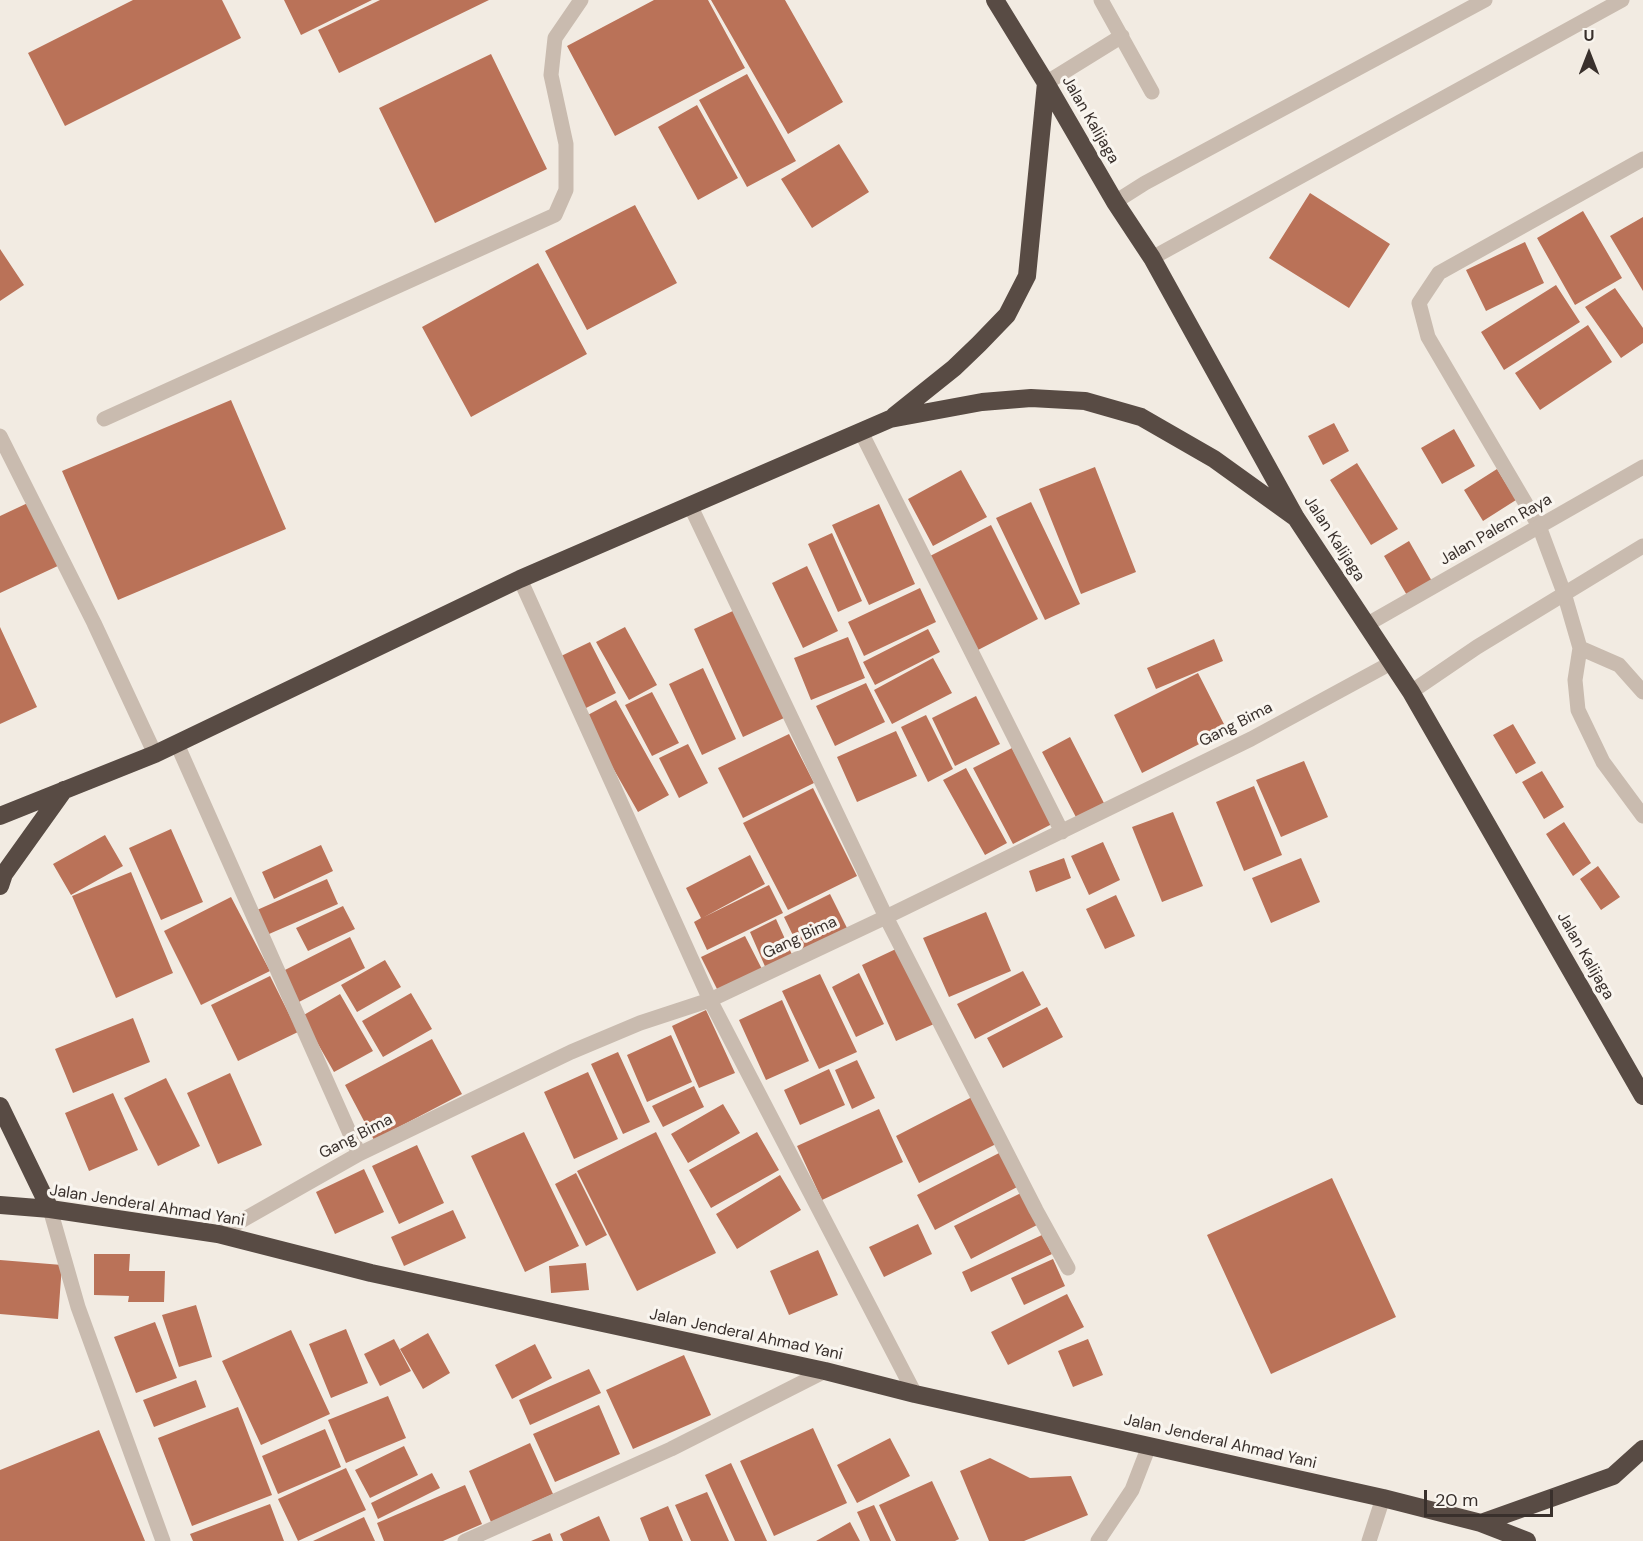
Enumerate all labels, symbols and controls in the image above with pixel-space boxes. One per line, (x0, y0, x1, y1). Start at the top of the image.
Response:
north arrow (1559, 24, 1619, 84)
text: U (1584, 25, 1594, 46)
street label: Jalan Kalijaga (1057, 73, 1123, 167)
street label: Jalan Palem Raya (1437, 490, 1555, 570)
street label: Jalan Kalijaga (1299, 493, 1369, 585)
street label: Gang Bima (1196, 698, 1276, 752)
street label: Jalan Kalijaga (1552, 909, 1618, 1003)
street label: Gang Bima (760, 912, 840, 964)
street label: Gang Bima (316, 1110, 396, 1164)
street label: Jalan Jenderal Ahmad Yani (48, 1181, 246, 1231)
street label: Jalan Jenderal Ahmad Yani (648, 1305, 844, 1365)
street label: Jalan Jenderal Ahmad Yani (1122, 1410, 1318, 1474)
scale bar (1427, 1478, 1556, 1516)
text: 20 m (1435, 1488, 1478, 1512)

